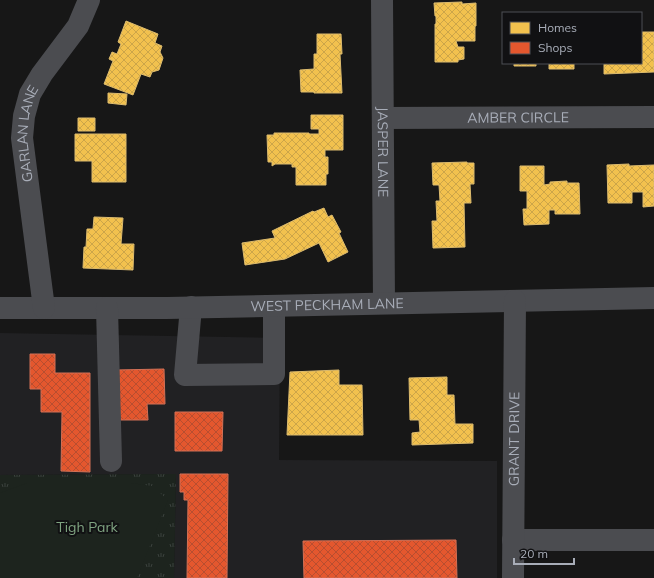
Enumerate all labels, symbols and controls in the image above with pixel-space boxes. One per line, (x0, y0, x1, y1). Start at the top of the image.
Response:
legend (502, 12, 642, 64)
text: Homes (538, 20, 577, 35)
text: Shops (538, 40, 573, 55)
street label: GARLAN LANE (13, 82, 42, 183)
street label: JASPER LANE (374, 107, 392, 197)
street label: AMBER CIRCLE (467, 108, 569, 127)
street label: WEST PECKHAM LANE (250, 294, 404, 315)
street label: GRANT DRIVE (505, 392, 523, 486)
park label: Tigh Park (56, 518, 119, 536)
scale bar (514, 540, 574, 566)
text: 20 m (520, 546, 548, 561)

